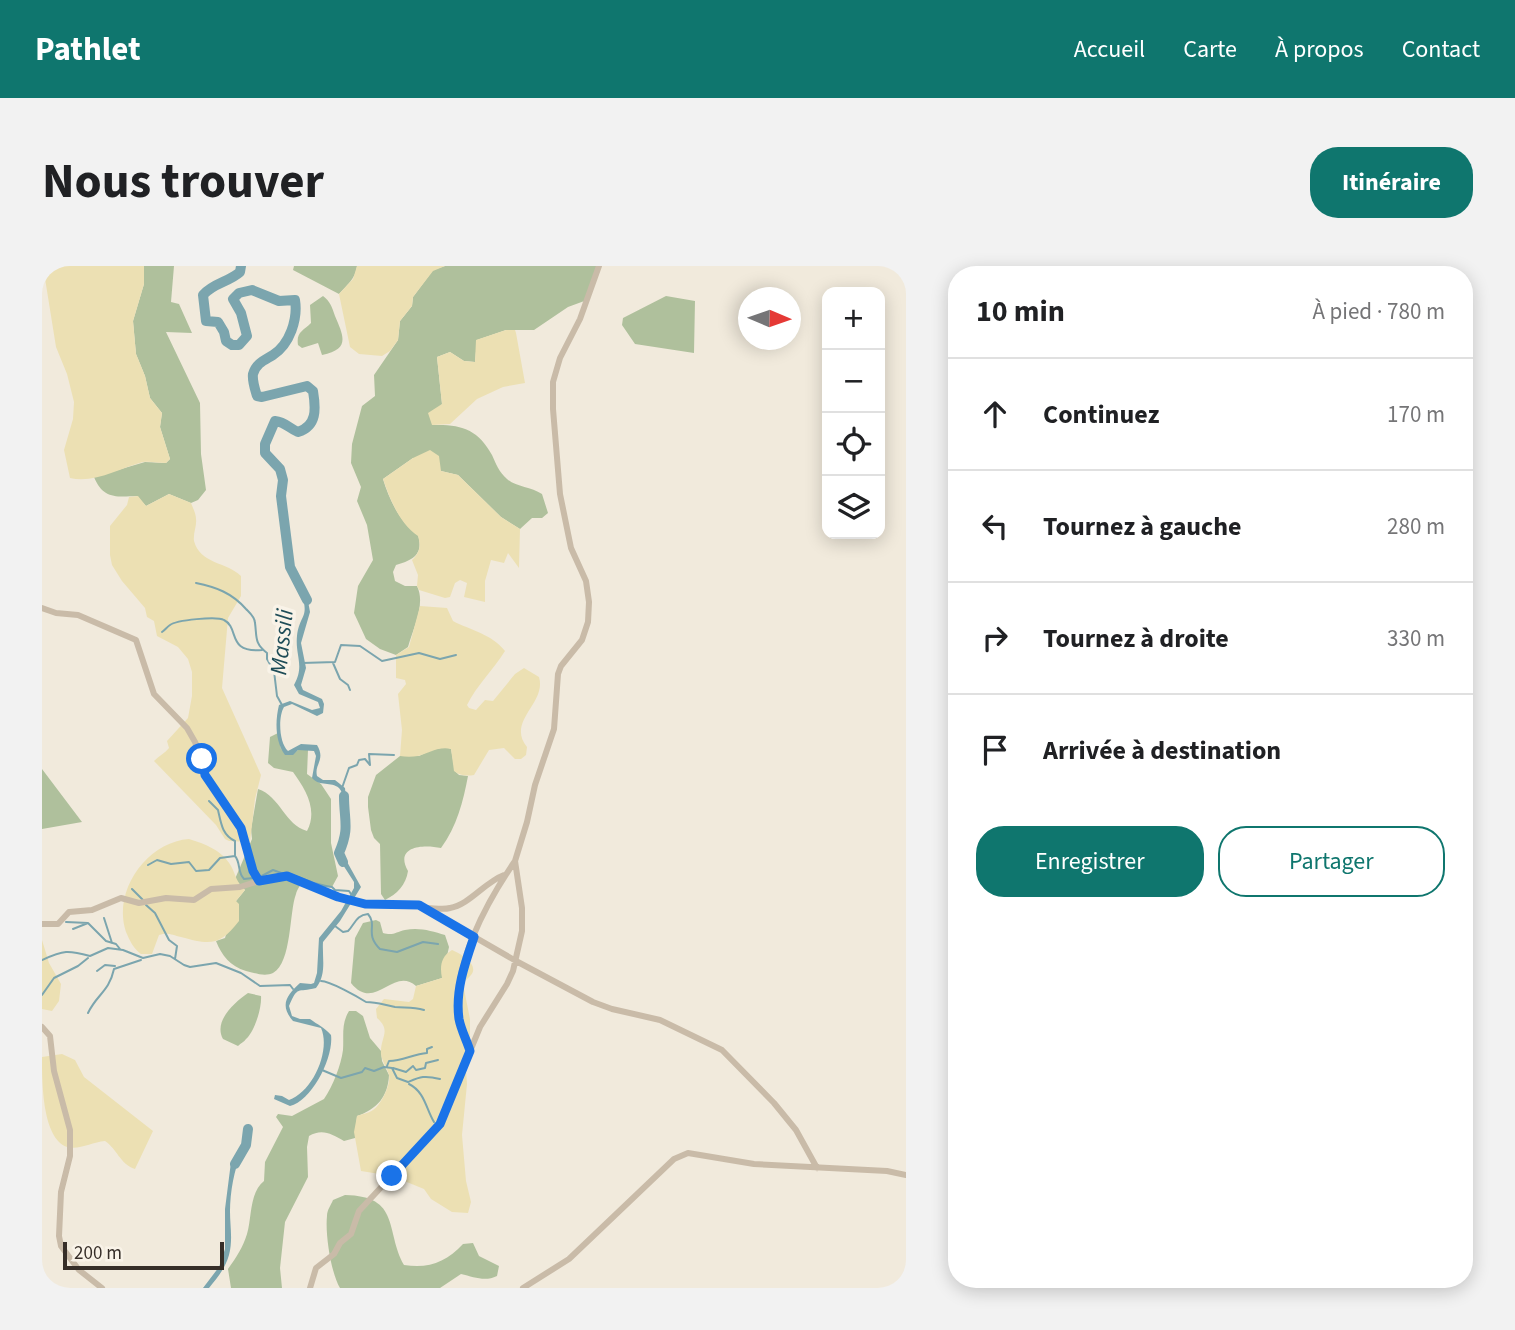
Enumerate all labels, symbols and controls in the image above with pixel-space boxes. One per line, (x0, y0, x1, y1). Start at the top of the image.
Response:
text: Pathlet (35, 26, 141, 73)
text: Accueil (1074, 32, 1145, 67)
text: Carte (1183, 32, 1237, 67)
text: À propos (1275, 32, 1364, 67)
text: Contact (1402, 32, 1480, 67)
text: Nous trouver (42, 147, 324, 217)
button: Itinéraire (1310, 147, 1473, 218)
north arrow (738, 287, 801, 350)
map controls (822, 287, 885, 539)
button: + (822, 287, 885, 350)
text: 10 min (976, 290, 1065, 333)
text: À pied · 780 m (1312, 295, 1445, 328)
button: − (822, 350, 885, 413)
icon: ahead (976, 395, 1014, 433)
text: Continuez (1043, 396, 1159, 433)
text: 170 m (1387, 398, 1445, 431)
button: locate (822, 413, 885, 476)
button: layers (822, 476, 885, 539)
icon: left (976, 507, 1014, 545)
text: Tournez à gauche (1043, 508, 1242, 545)
text: 280 m (1387, 510, 1445, 543)
water label: Massili (261, 607, 303, 677)
icon: right (976, 619, 1014, 657)
text: Tournez à droite (1043, 620, 1229, 657)
text: 330 m (1387, 622, 1445, 655)
icon: arrive (976, 731, 1014, 769)
text: Arrivée à destination (1043, 732, 1281, 769)
route start (186, 743, 217, 774)
button: Enregistrer (976, 826, 1204, 897)
button: Partager (1218, 826, 1445, 897)
route end (376, 1160, 407, 1191)
scale bar (63, 1239, 224, 1271)
text: 200 m (74, 1240, 122, 1267)

